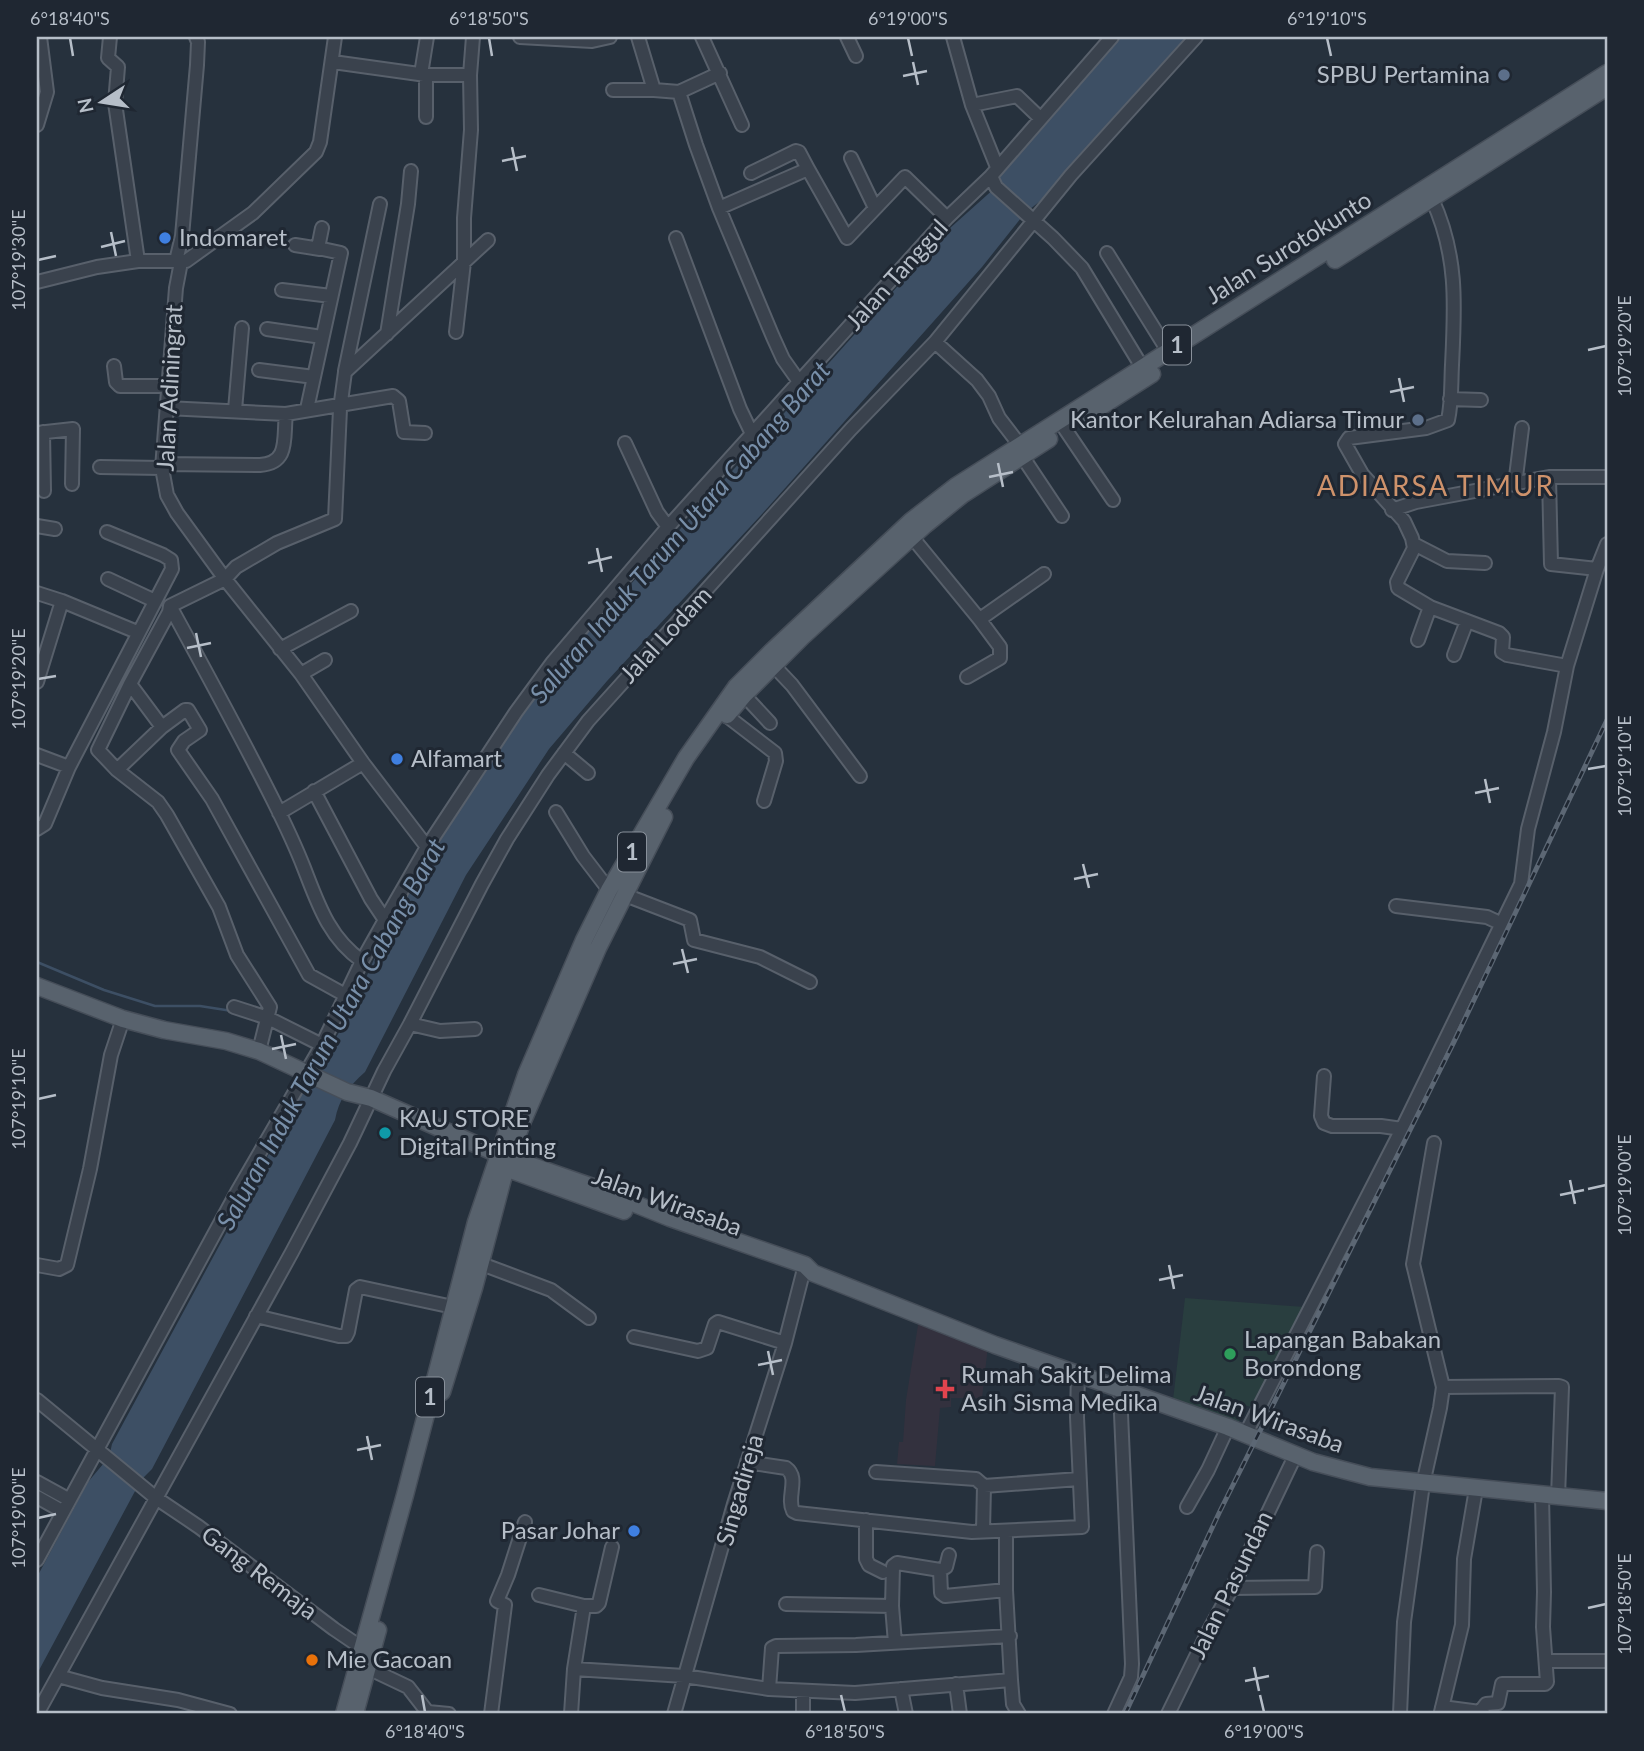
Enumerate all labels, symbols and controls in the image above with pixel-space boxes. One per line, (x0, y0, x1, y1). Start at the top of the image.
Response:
text: 6°18'40"S (30, 7, 110, 29)
text: 6°18'50"S (449, 7, 529, 29)
text: 6°19'00"S (868, 7, 948, 29)
text: 6°19'10"S (1287, 7, 1367, 29)
place label: SPBU Pertamina (1317, 59, 1490, 88)
north arrow (66, 66, 136, 136)
marker: SPBU Pertamina (1496, 67, 1512, 83)
text: N (72, 96, 98, 115)
street label: Jalan Surotokunto (1200, 184, 1376, 309)
text: 107°19'30"E (7, 209, 29, 311)
street label: Jalan Tanggul (839, 213, 953, 335)
place label: Indomaret (179, 222, 287, 251)
marker: Indomaret (157, 230, 173, 246)
text: 107°19'20"E (1613, 295, 1635, 397)
street label: Jalan Adiningrat (150, 303, 187, 472)
road number: 1 (1163, 326, 1191, 364)
water label: Saluran Induk Tarum Utara Cabang Barat (522, 354, 836, 709)
place label: Kantor Kelurahan Adiarsa Timur (1070, 404, 1404, 433)
marker: Kantor Kelurahan Adiarsa Timur (1410, 412, 1426, 428)
district label: ADIARSA TIMUR (1317, 468, 1555, 502)
street label: Jalal Lodam (613, 580, 717, 688)
text: 107°19'20"E (7, 628, 29, 730)
text: 107°19'10"E (1613, 715, 1635, 817)
place label: Alfamart (411, 743, 503, 772)
marker: Alfamart (389, 751, 405, 767)
water label: Saluran Induk Tarum Utara Cabang Barat (209, 832, 451, 1235)
road number: 1 (618, 832, 646, 872)
text: 107°19'10"E (7, 1048, 29, 1150)
place label: KAU STORE Digital Printing (399, 1103, 556, 1160)
marker: KAU STORE Digital Printing (377, 1125, 393, 1141)
text: 107°19'00"E (1613, 1134, 1635, 1236)
street label: Jalan Wirasaba (589, 1160, 746, 1241)
place label: Lapangan Babakan Borondong (1244, 1324, 1441, 1381)
marker: Lapangan Babakan Borondong (1222, 1346, 1238, 1362)
place label: Rumah Sakit Delima Asih Sisma Medika (961, 1359, 1171, 1416)
street label: Jalan Wirasaba (1191, 1377, 1348, 1458)
road number: 1 (416, 1378, 444, 1416)
marker: Rumah Sakit Delima Asih Sisma Medika (935, 1379, 955, 1399)
street label: Singadireja (709, 1431, 768, 1549)
text: 107°19'00"E (7, 1467, 29, 1569)
street label: Jalan Pasundan (1181, 1506, 1278, 1663)
place label: Pasar Johar (501, 1515, 620, 1544)
street label: Gang Remaja (196, 1519, 324, 1625)
marker: Pasar Johar (626, 1523, 642, 1539)
text: 107°18'50"E (1613, 1553, 1635, 1655)
place label: Mie Gacoan (326, 1644, 452, 1673)
marker: Mie Gacoan (304, 1652, 320, 1668)
text: 6°18'40"S (385, 1720, 465, 1742)
text: 6°18'50"S (805, 1720, 885, 1742)
text: 6°19'00"S (1224, 1720, 1304, 1742)

